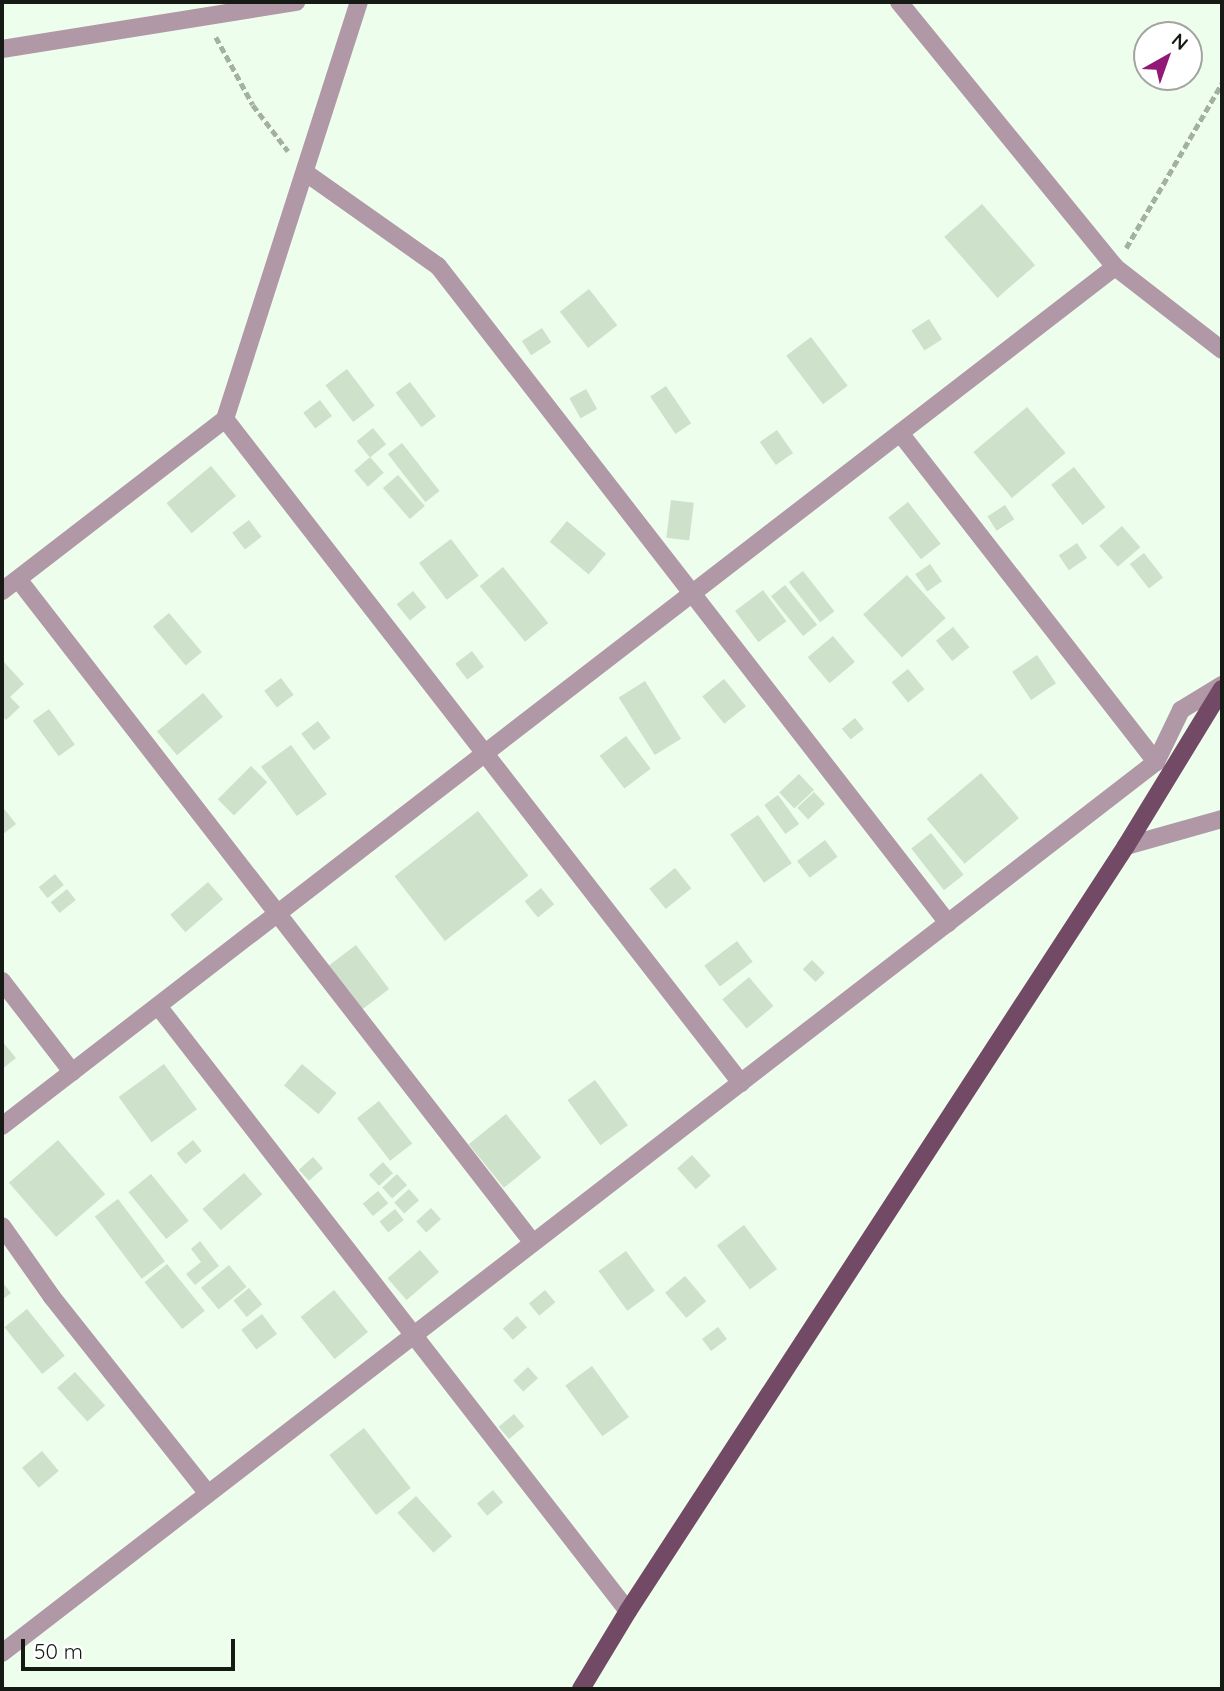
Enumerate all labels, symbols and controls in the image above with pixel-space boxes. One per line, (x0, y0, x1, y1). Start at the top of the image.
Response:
north arrow (1133, 21, 1203, 91)
text: N (1167, 28, 1193, 55)
scale bar (24, 1624, 238, 1668)
text: 50 m (34, 1638, 83, 1664)

